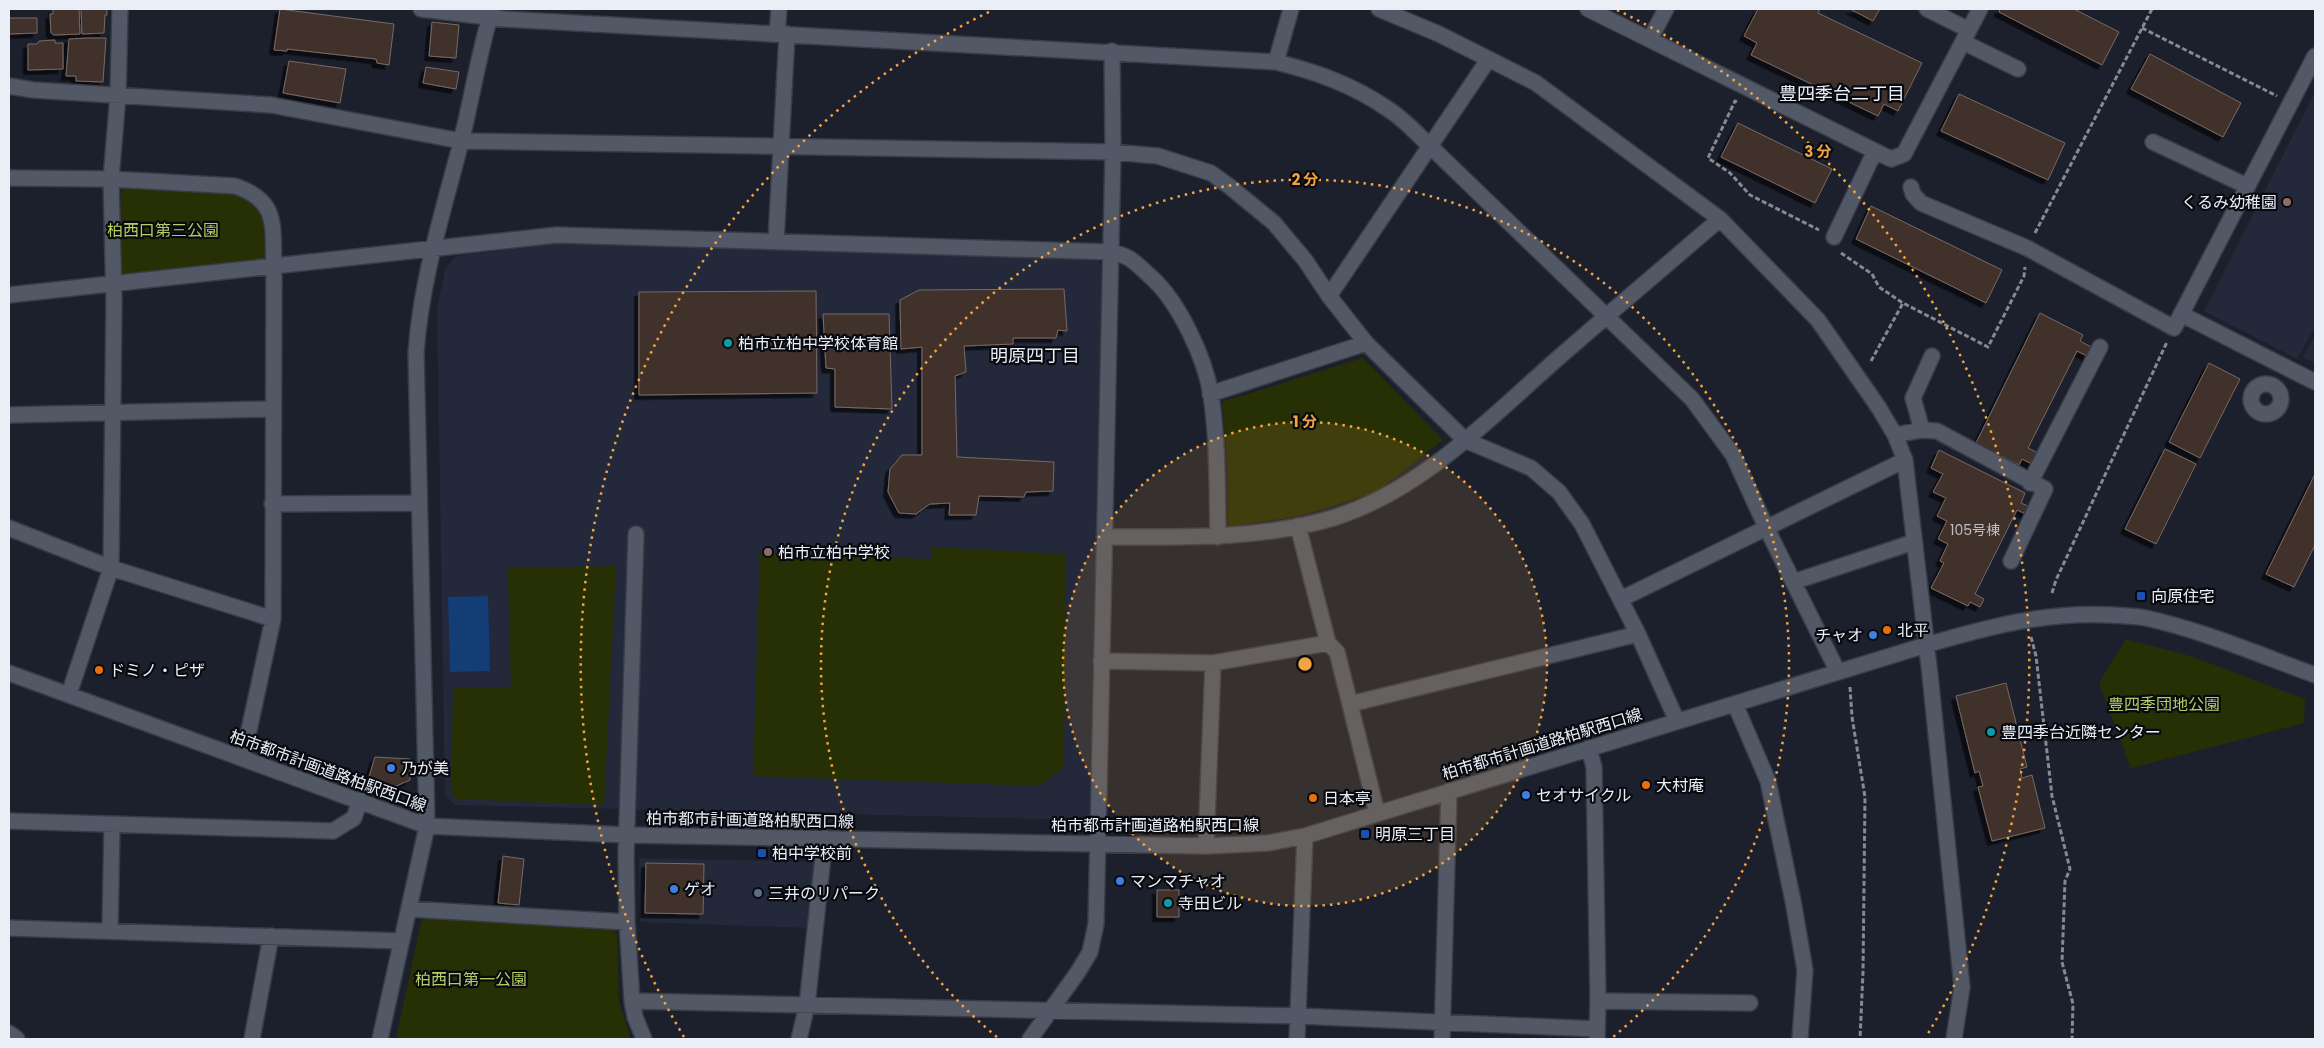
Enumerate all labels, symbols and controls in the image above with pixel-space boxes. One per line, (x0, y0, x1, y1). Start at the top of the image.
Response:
district label: 豊四季台二丁目 (1779, 81, 1905, 106)
text: 3 分 (1804, 141, 1832, 162)
text: 2 分 (1292, 169, 1318, 190)
place label: くるみ幼稚園 (2181, 191, 2277, 214)
marker: くるみ幼稚園 (2281, 196, 2293, 208)
park label: 柏西口第三公園 (107, 219, 219, 242)
place label: 柏市立柏中学校体育館 (738, 332, 898, 355)
marker: 柏市立柏中学校体育館 (722, 337, 734, 349)
district label: 明原四丁目 (990, 343, 1080, 368)
text: 1 分 (1293, 411, 1317, 432)
house number: 105号棟 (1950, 520, 2000, 540)
place label: 柏市立柏中学校 (778, 541, 890, 564)
marker: 柏市立柏中学校 (762, 546, 774, 558)
place label: 向原住宅 (2151, 585, 2215, 608)
marker: 向原住宅 (2135, 590, 2147, 602)
place label: 北平 (1897, 619, 1929, 642)
place label: チャオ (1815, 624, 1863, 647)
marker: 北平 (1881, 624, 1893, 636)
marker: チャオ (1867, 629, 1879, 641)
centre of rings (1296, 655, 1314, 673)
place label: ドミノ・ピザ (109, 659, 205, 682)
marker: ドミノ・ピザ (93, 664, 105, 676)
park label: 豊四季団地公園 (2108, 693, 2220, 716)
street label: 柏市都市計画道路柏駅西口線 (1439, 703, 1645, 785)
place label: 豊四季台近隣センター (2001, 721, 2161, 744)
street label: 柏市都市計画道路柏駅西口線 (226, 725, 430, 817)
marker: 豊四季台近隣センター (1985, 726, 1997, 738)
place label: 乃が美 (401, 757, 449, 780)
marker: 乃が美 (385, 762, 397, 774)
place label: 大村庵 (1656, 774, 1704, 797)
marker: 大村庵 (1640, 779, 1652, 791)
place label: セオサイクル (1536, 784, 1631, 807)
place label: 日本亭 (1323, 787, 1371, 810)
marker: セオサイクル (1520, 789, 1532, 801)
marker: 日本亭 (1307, 792, 1319, 804)
street label: 柏市都市計画道路柏駅西口線 (646, 807, 854, 833)
street label: 柏市都市計画道路柏駅西口線 (1051, 814, 1259, 837)
place label: 明原三丁目 (1375, 823, 1455, 846)
marker: 明原三丁目 (1359, 828, 1371, 840)
place label: 柏中学校前 (772, 842, 852, 865)
marker: 柏中学校前 (756, 847, 768, 859)
place label: マンマチャオ (1130, 870, 1226, 893)
marker: マンマチャオ (1114, 875, 1126, 887)
place label: ゲオ (684, 878, 716, 901)
place label: 三井のリパーク (768, 882, 880, 905)
marker: ゲオ (668, 883, 680, 895)
marker: 三井のリパーク (752, 887, 764, 899)
place label: 寺田ビル (1178, 892, 1242, 915)
marker: 寺田ビル (1162, 897, 1174, 909)
park label: 柏西口第一公園 (415, 968, 527, 991)

